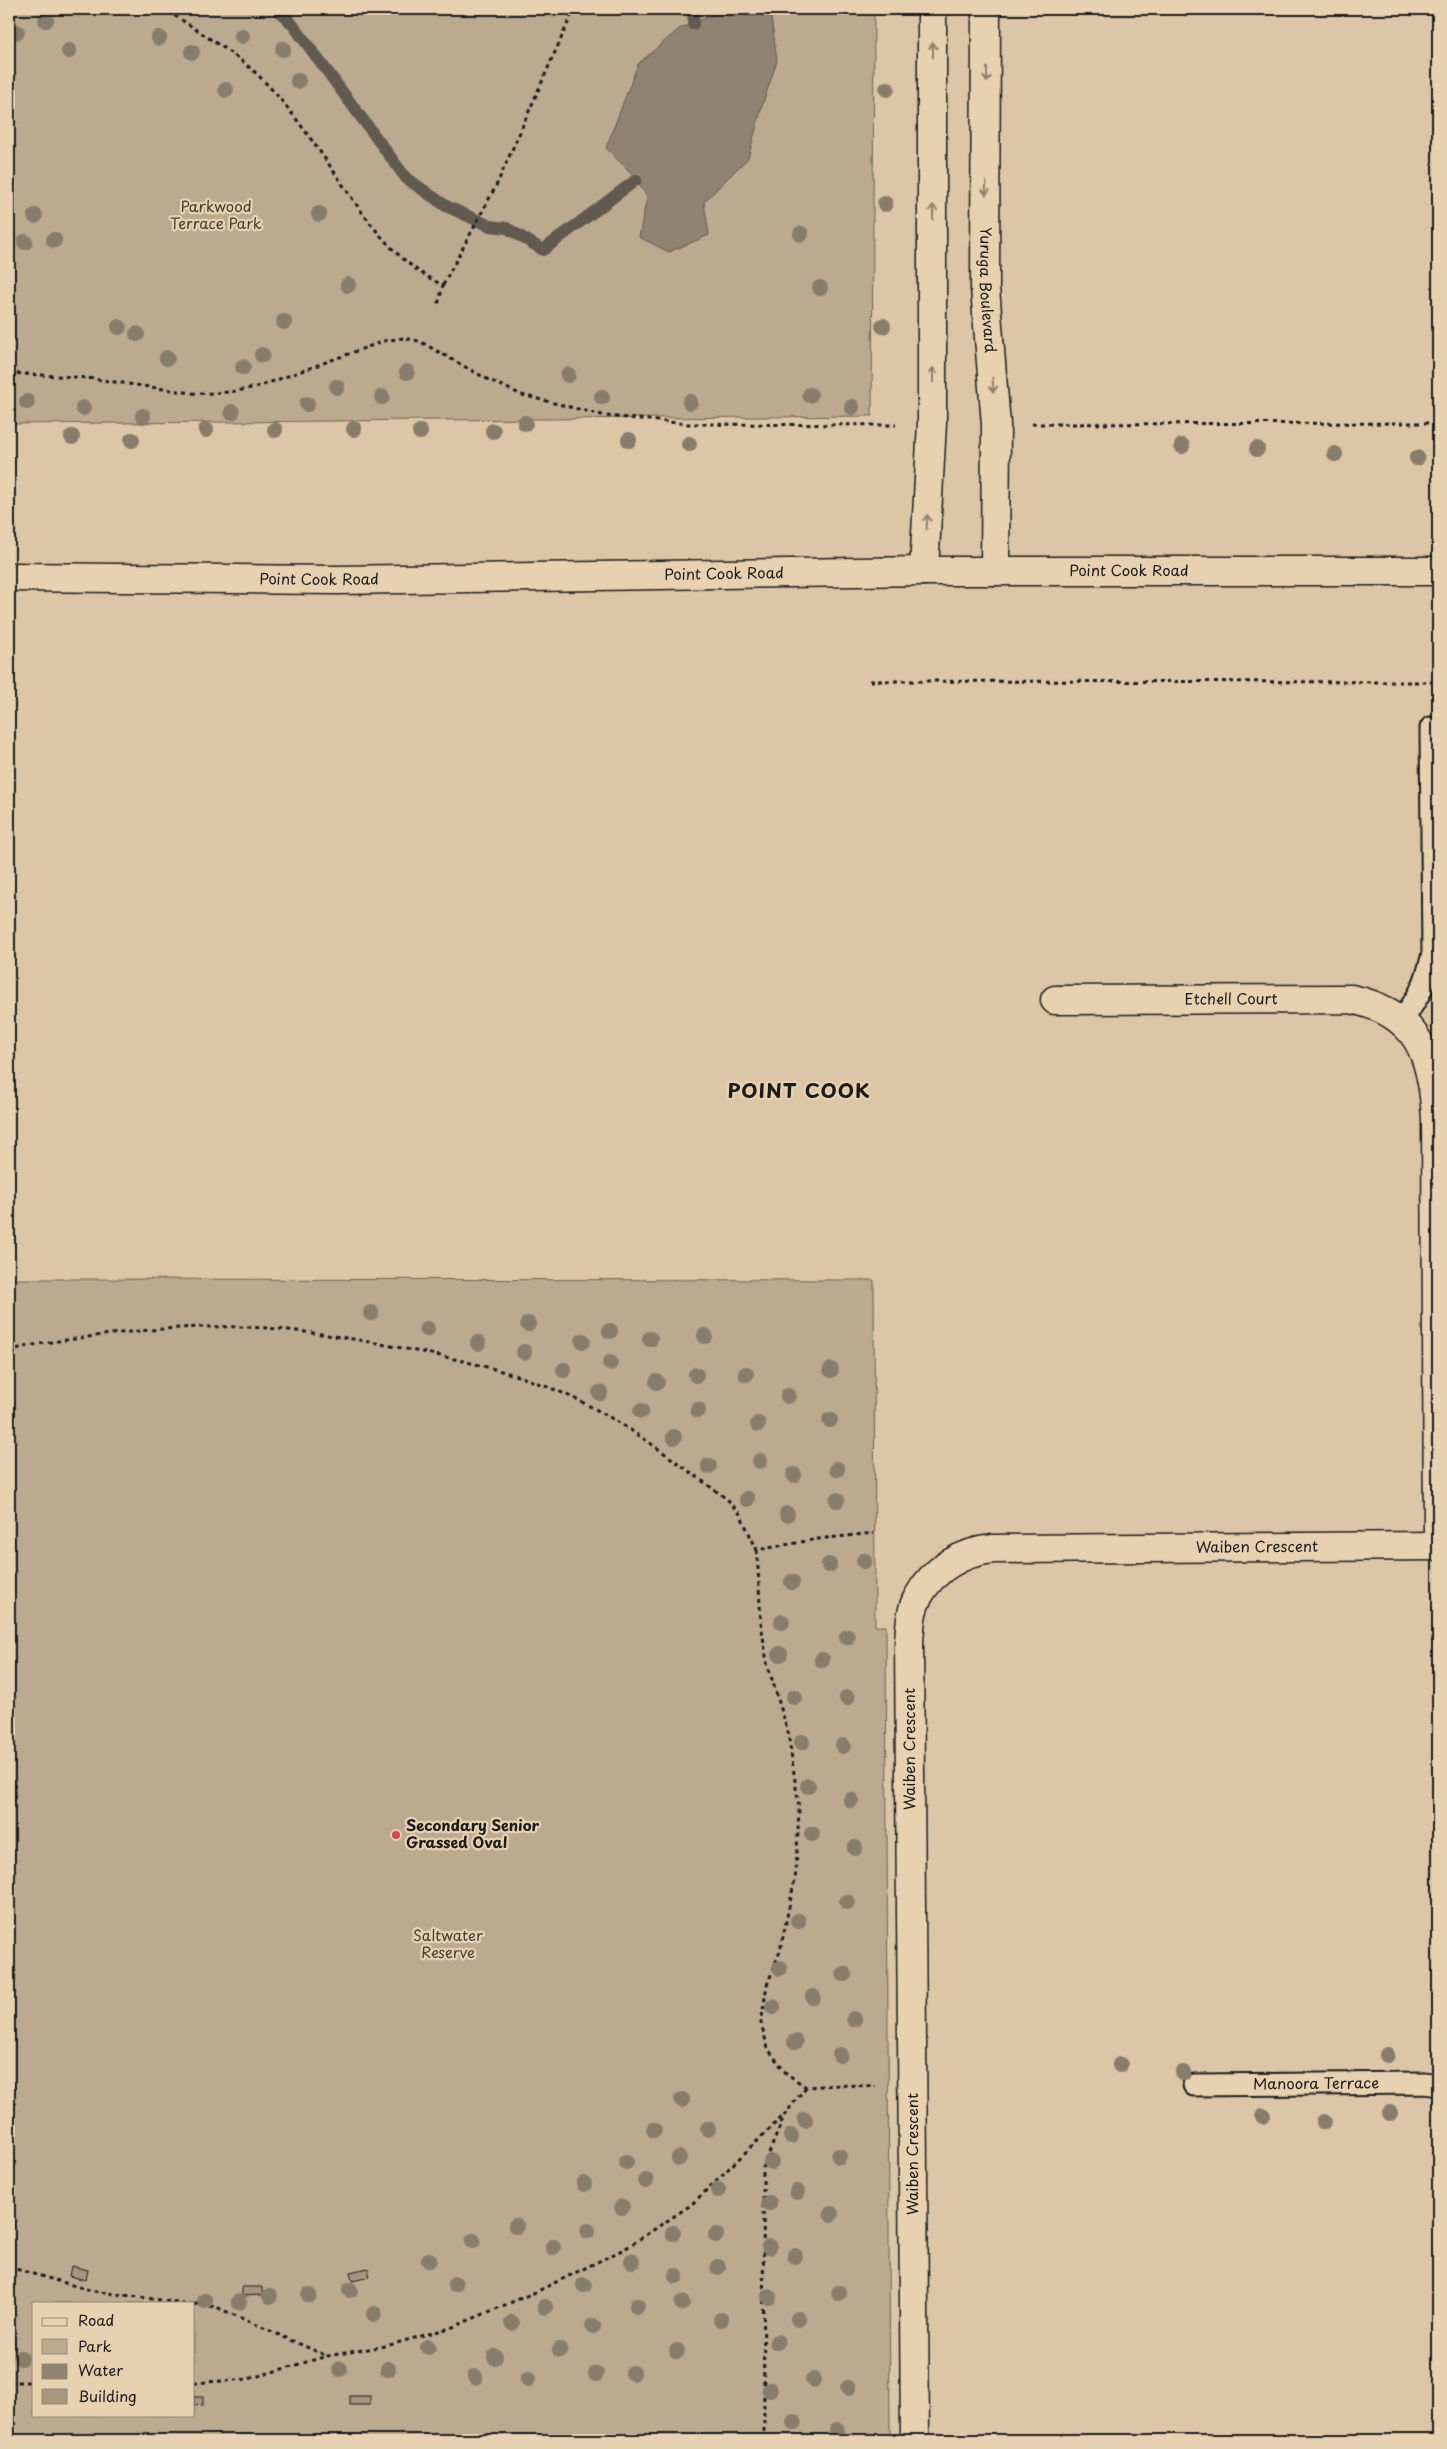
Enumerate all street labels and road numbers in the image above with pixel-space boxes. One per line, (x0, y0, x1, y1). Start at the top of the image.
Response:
street label: Yuruga Boulevard (975, 227, 1003, 354)
street label: Point Cook Road (1069, 558, 1189, 581)
street label: Point Cook Road (664, 560, 784, 585)
street label: Point Cook Road (259, 566, 379, 590)
street label: Etchell Court (1184, 986, 1278, 1010)
street label: Waiben Crescent (1196, 1534, 1318, 1558)
street label: Waiben Crescent (897, 1688, 920, 1810)
street label: Manoora Terrace (1253, 2070, 1379, 2094)
street label: Waiben Crescent (900, 2093, 923, 2215)

